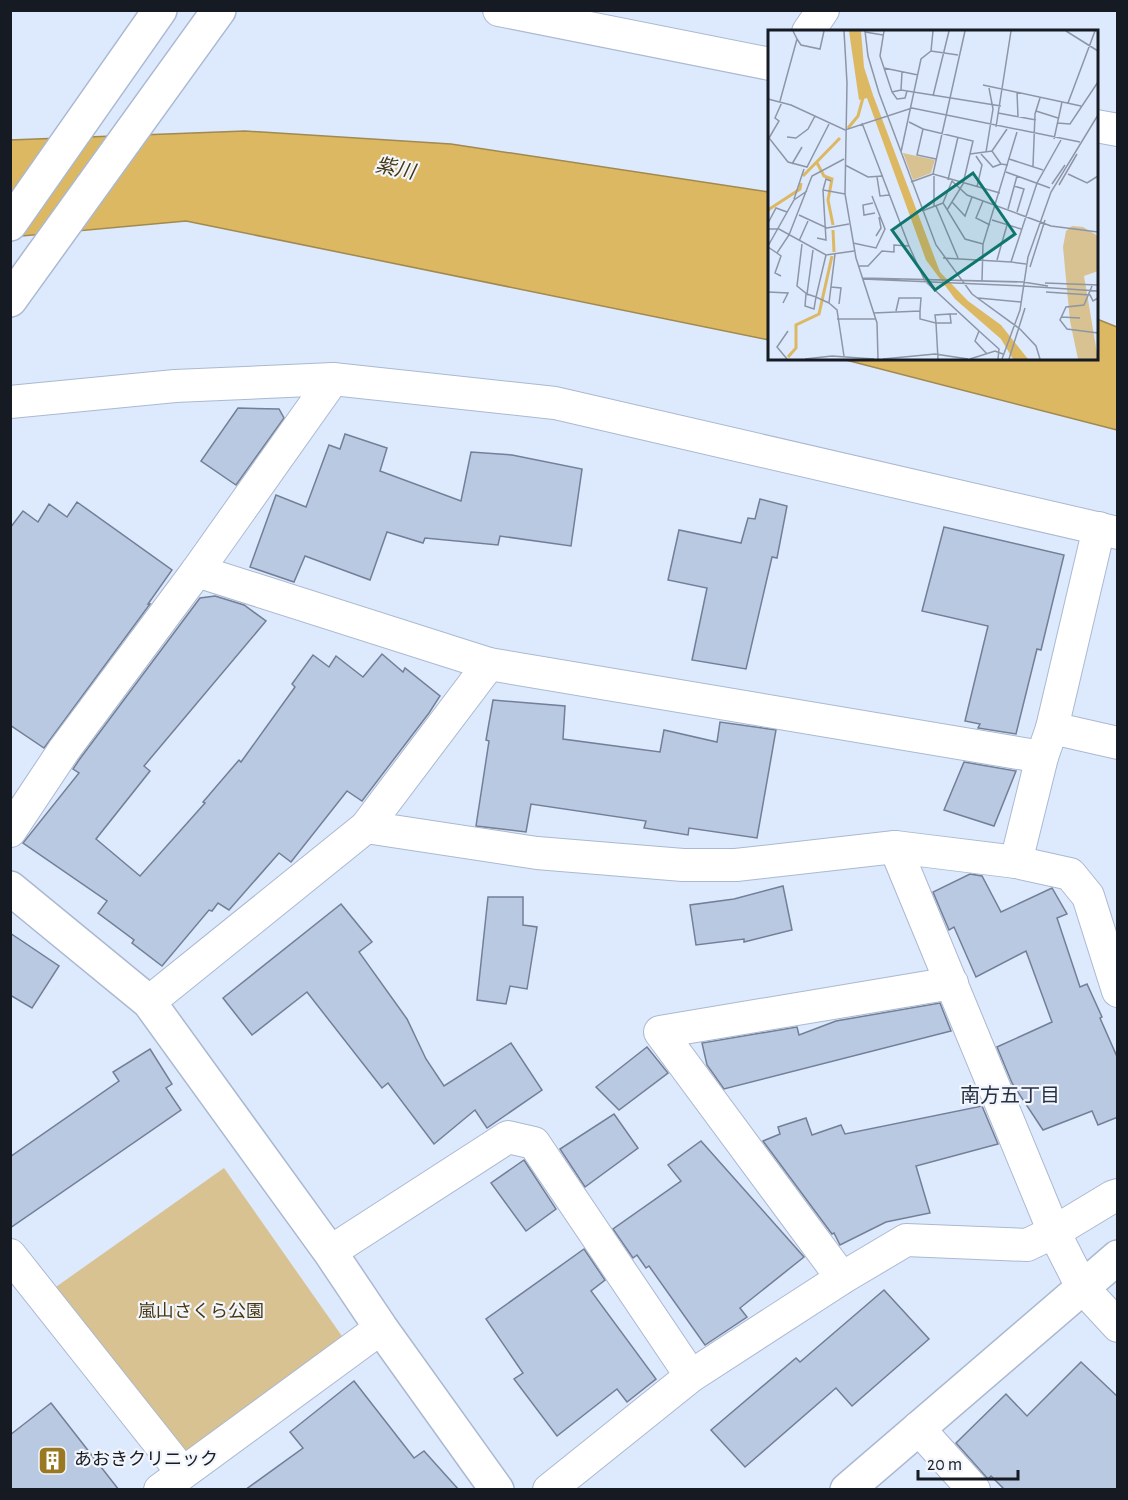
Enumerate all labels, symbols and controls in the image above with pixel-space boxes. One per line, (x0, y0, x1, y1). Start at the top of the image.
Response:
inset map (768, 30, 1098, 360)
water label: 紫川 (373, 154, 419, 183)
district label: 南方五丁目 (960, 1085, 1060, 1106)
park label: 嵐山さくら公園 (138, 1302, 264, 1321)
scale bar (918, 1443, 1018, 1481)
building icon: あおきクリニック (37, 1444, 69, 1476)
place label: あおきクリニック (74, 1450, 218, 1469)
text: 20 m (927, 1456, 962, 1474)

